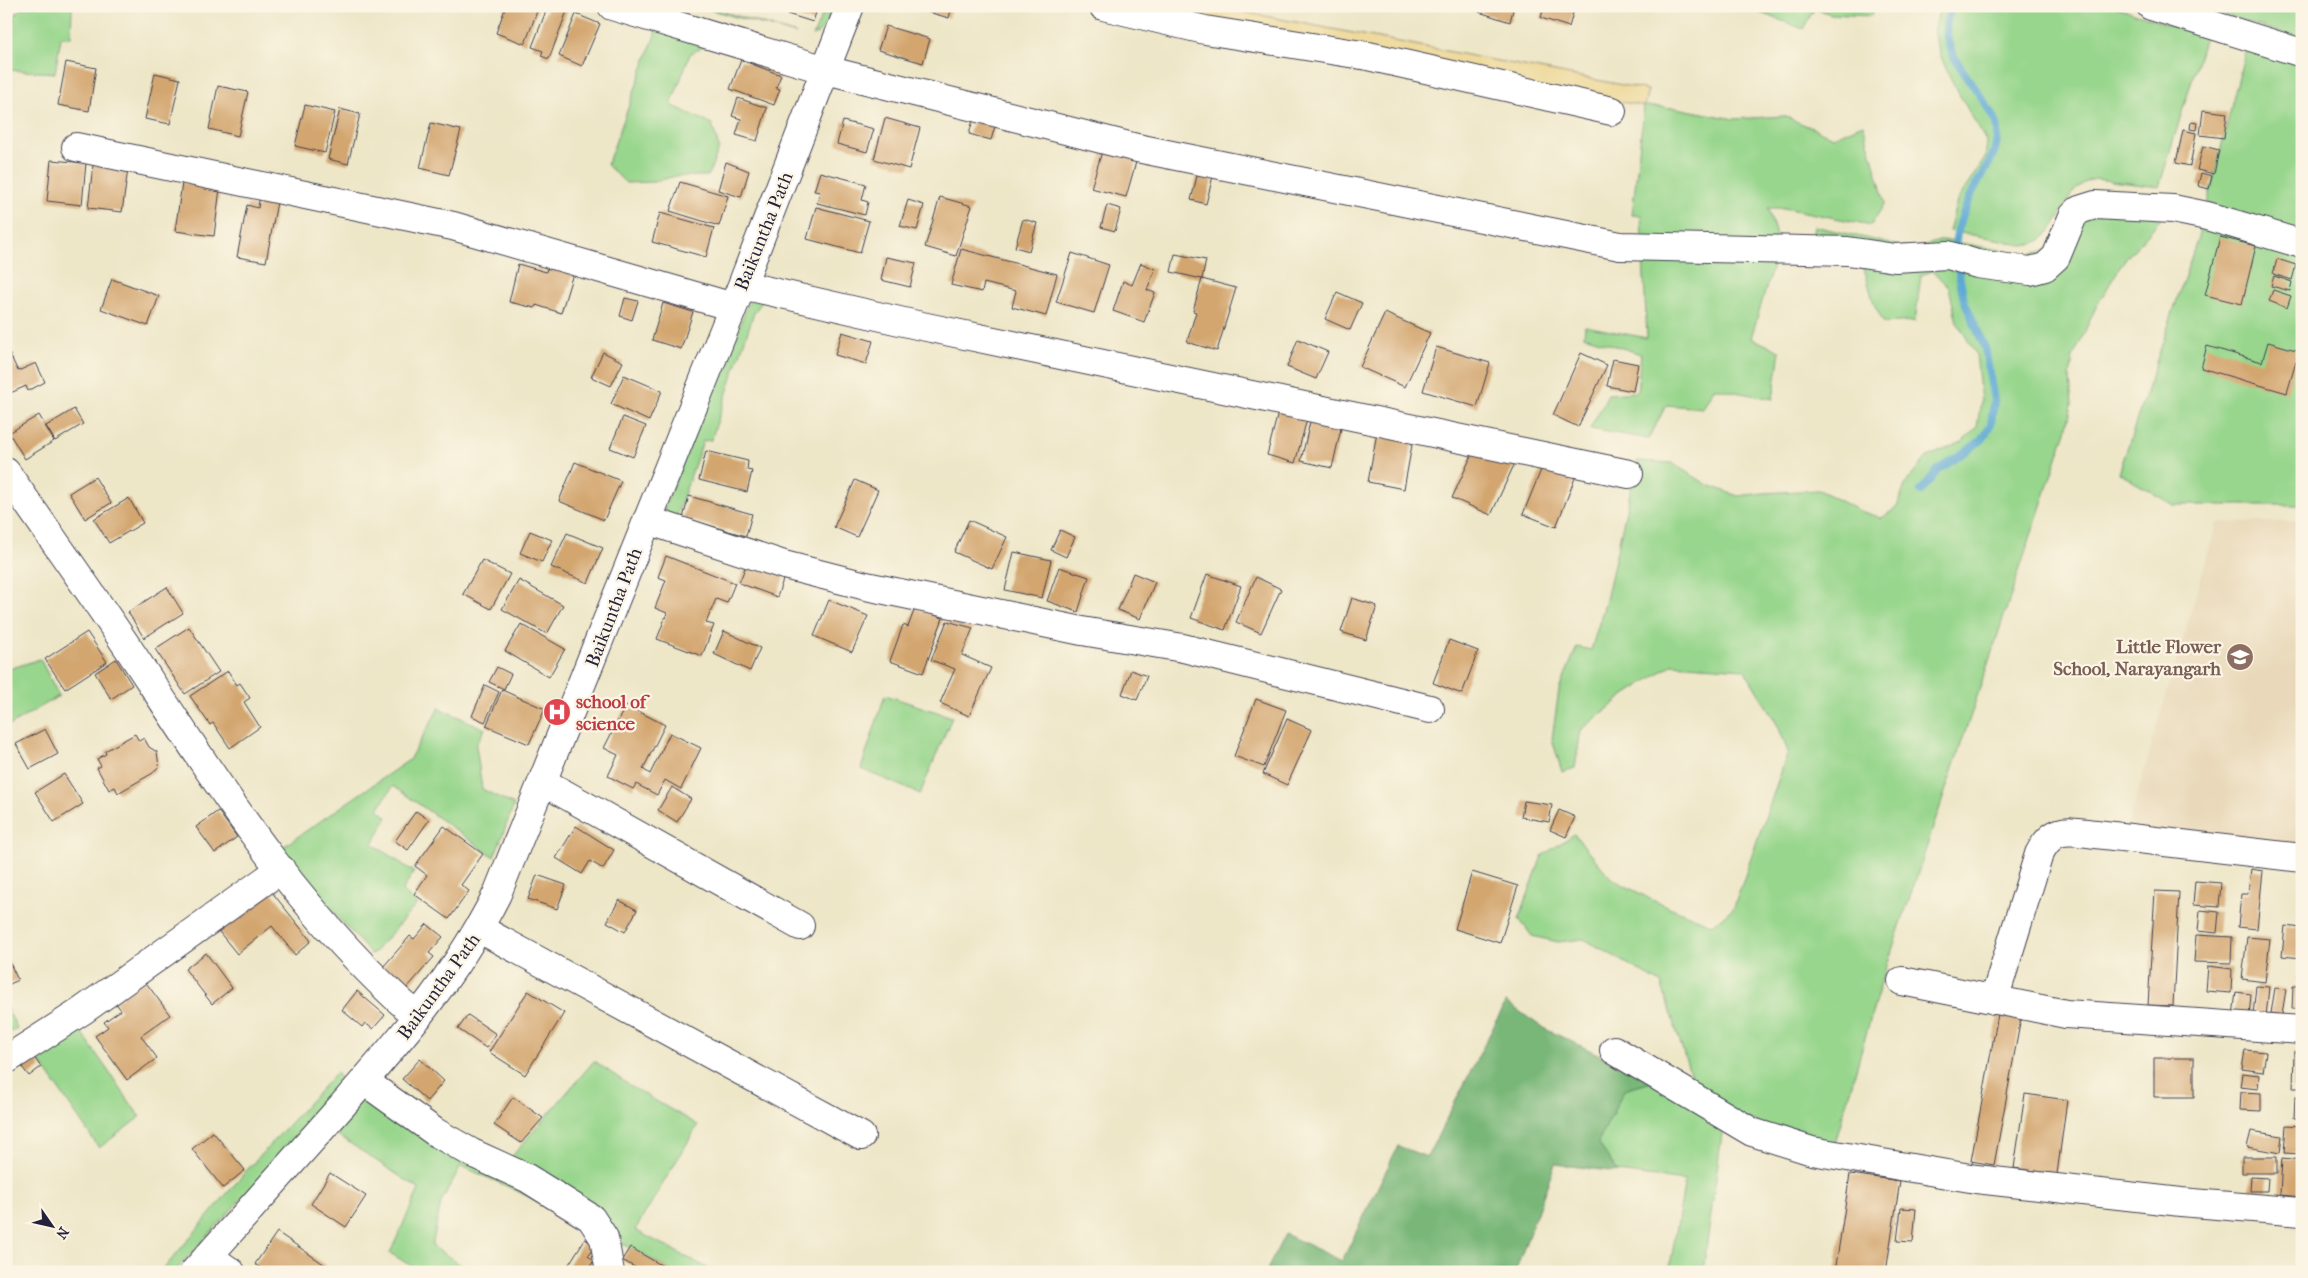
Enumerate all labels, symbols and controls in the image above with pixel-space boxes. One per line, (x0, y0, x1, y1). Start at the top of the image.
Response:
street label: Baikuntha Path (730, 169, 798, 294)
street label: Baikuntha Path (581, 544, 647, 670)
place label: Little Flower School, Narayangarh (2053, 636, 2222, 680)
school or university icon: Little Flower School, Narayangarh (2225, 642, 2255, 672)
place label: school of science (576, 691, 651, 735)
hospital icon: school of science (542, 697, 572, 727)
street label: Baikuntha Path (393, 929, 485, 1044)
north arrow (28, 1200, 78, 1250)
text: N (52, 1224, 72, 1242)

